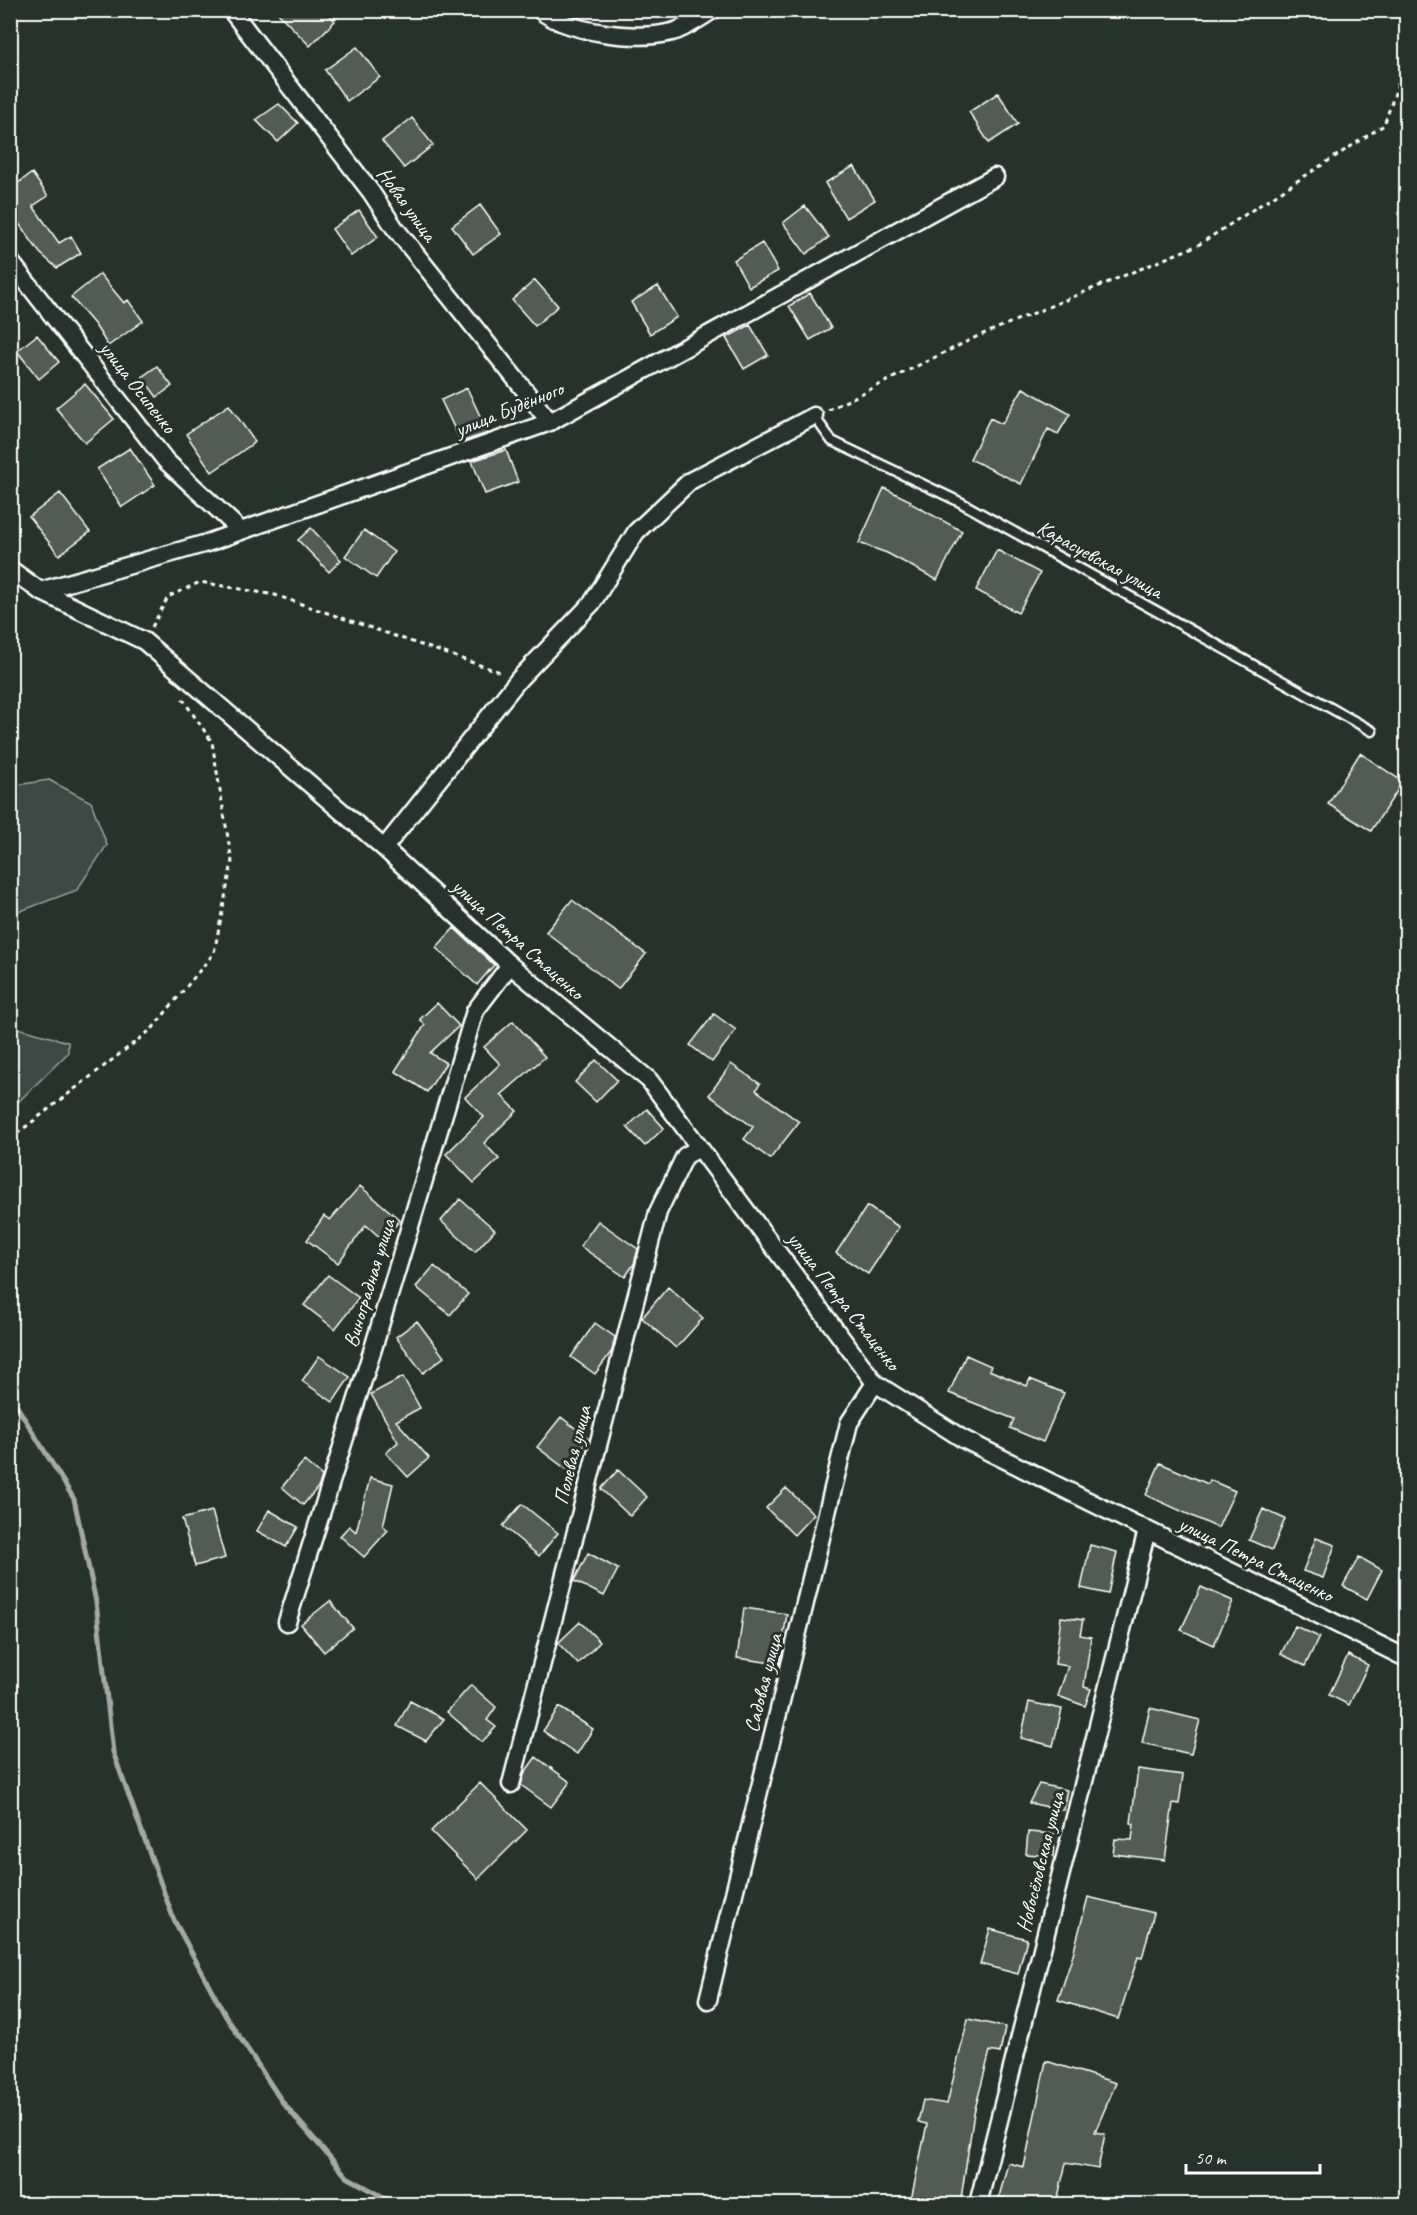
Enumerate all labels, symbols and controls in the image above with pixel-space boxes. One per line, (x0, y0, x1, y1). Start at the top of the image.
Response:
street label: Новая улица (371, 162, 444, 248)
street label: улица Осипенко (93, 334, 183, 440)
street label: улица Будённого (449, 375, 569, 443)
street label: Карасуевская улица (1033, 514, 1169, 605)
street label: улица Петра Стаценко (445, 872, 591, 1007)
street label: Виноградная улица (337, 1214, 401, 1350)
street label: улица Петра Стаценко (781, 1225, 908, 1378)
street label: Полевая улица (547, 1401, 597, 1507)
street label: улица Петра Стаценко (1173, 1509, 1340, 1609)
street label: Садовая улица (738, 1629, 788, 1735)
street label: Новосёловская улица (1010, 1787, 1071, 1935)
scale bar (1186, 2137, 1320, 2175)
text: 50 m (1195, 2147, 1228, 2169)

